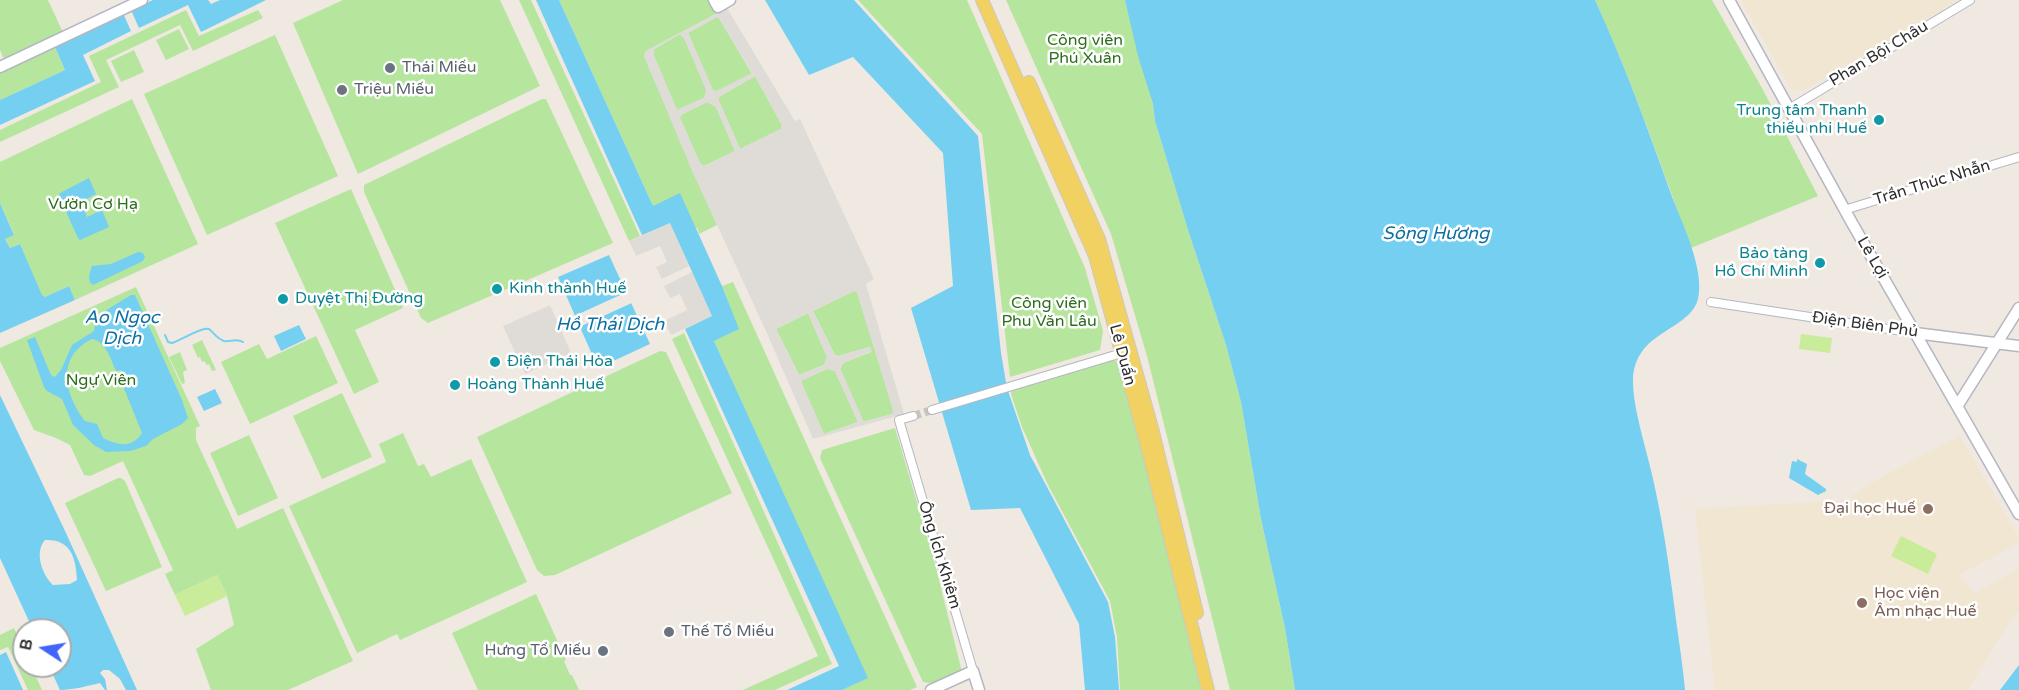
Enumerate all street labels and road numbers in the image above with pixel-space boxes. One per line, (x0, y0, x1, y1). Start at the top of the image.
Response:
street label: Phan Bội Châu (1826, 17, 1932, 91)
street label: Trần Thúc Nhẫn (1871, 156, 1993, 210)
street label: Lê Lợi (1852, 234, 1892, 282)
street label: Điện Biên Phủ (1811, 308, 1919, 342)
street label: Lê Duẩn (1105, 322, 1139, 388)
street label: Ông Ích Khiêm (913, 499, 965, 611)

